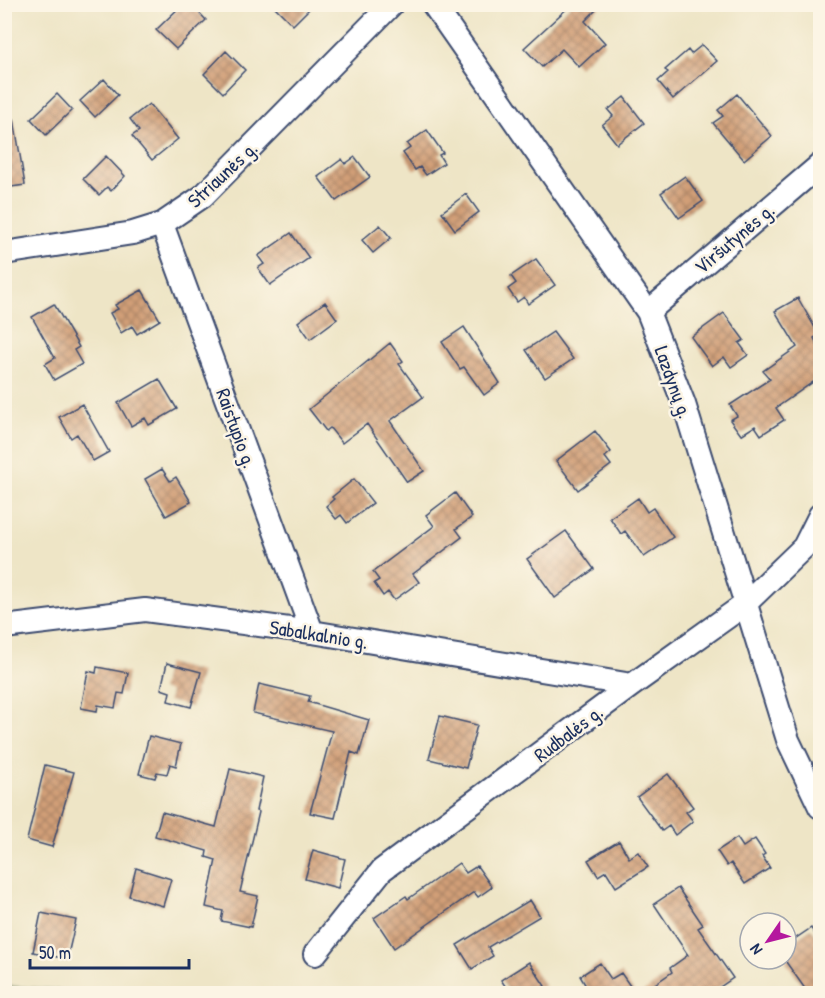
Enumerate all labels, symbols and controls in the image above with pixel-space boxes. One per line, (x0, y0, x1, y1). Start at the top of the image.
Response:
street label: Striaunės g. (181, 135, 263, 213)
street label: Viršutynės g. (688, 196, 780, 280)
street label: Lazdynų g. (649, 342, 699, 422)
street label: Raistupio g. (210, 384, 264, 472)
street label: Sabalkalnio g. (268, 613, 370, 655)
street label: Rudbalės g. (528, 698, 608, 768)
north arrow (738, 911, 798, 971)
scale bar (30, 932, 189, 970)
text: N (744, 939, 767, 959)
text: 50 m (39, 940, 71, 965)

